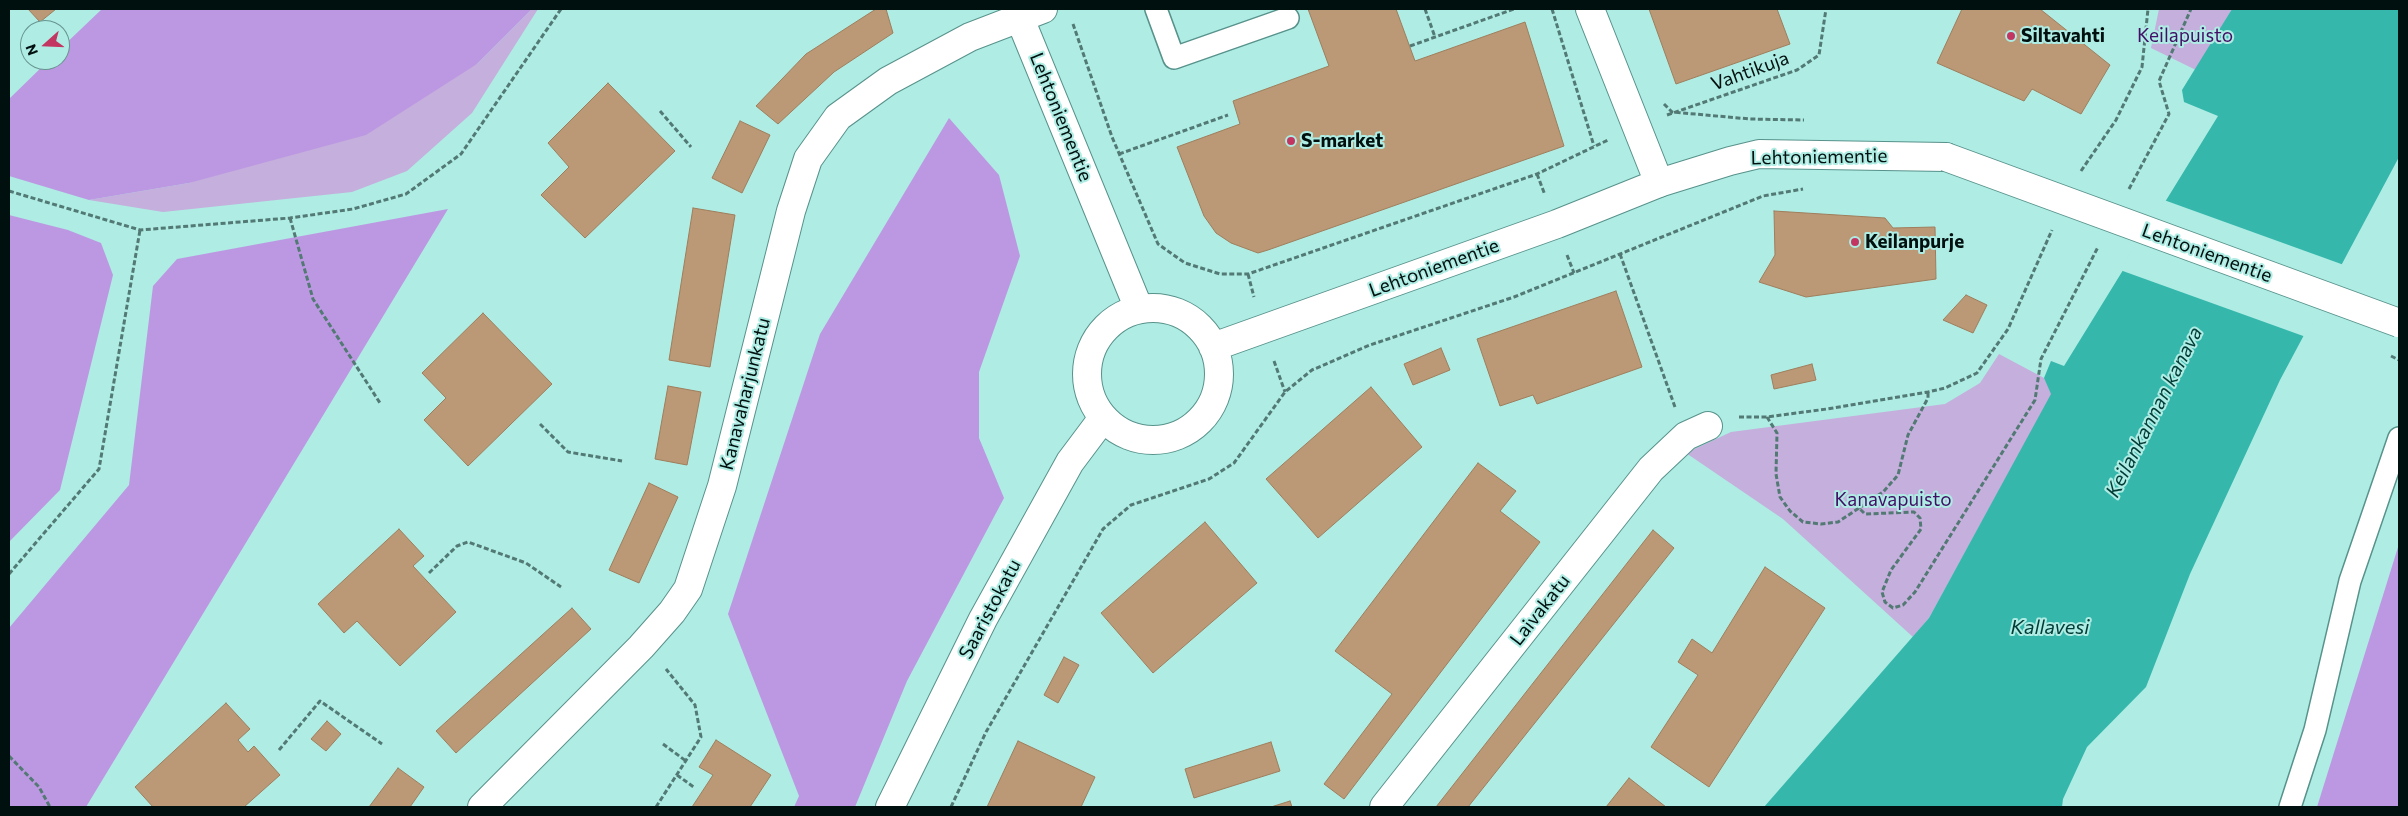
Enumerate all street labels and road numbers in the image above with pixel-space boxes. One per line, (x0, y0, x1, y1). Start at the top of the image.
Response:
street label: Vahtikuja (1708, 46, 1792, 96)
street label: Lehtoniementie (1025, 49, 1097, 185)
street label: Lehtoniementie (1750, 144, 1888, 170)
street label: Lehtoniementie (2139, 219, 2275, 287)
street label: Lehtoniementie (1366, 234, 1502, 302)
street label: Kanavaharjunkatu (715, 315, 775, 473)
street label: Saaristokatu (954, 555, 1026, 663)
street label: Laivakatu (1505, 570, 1575, 650)

